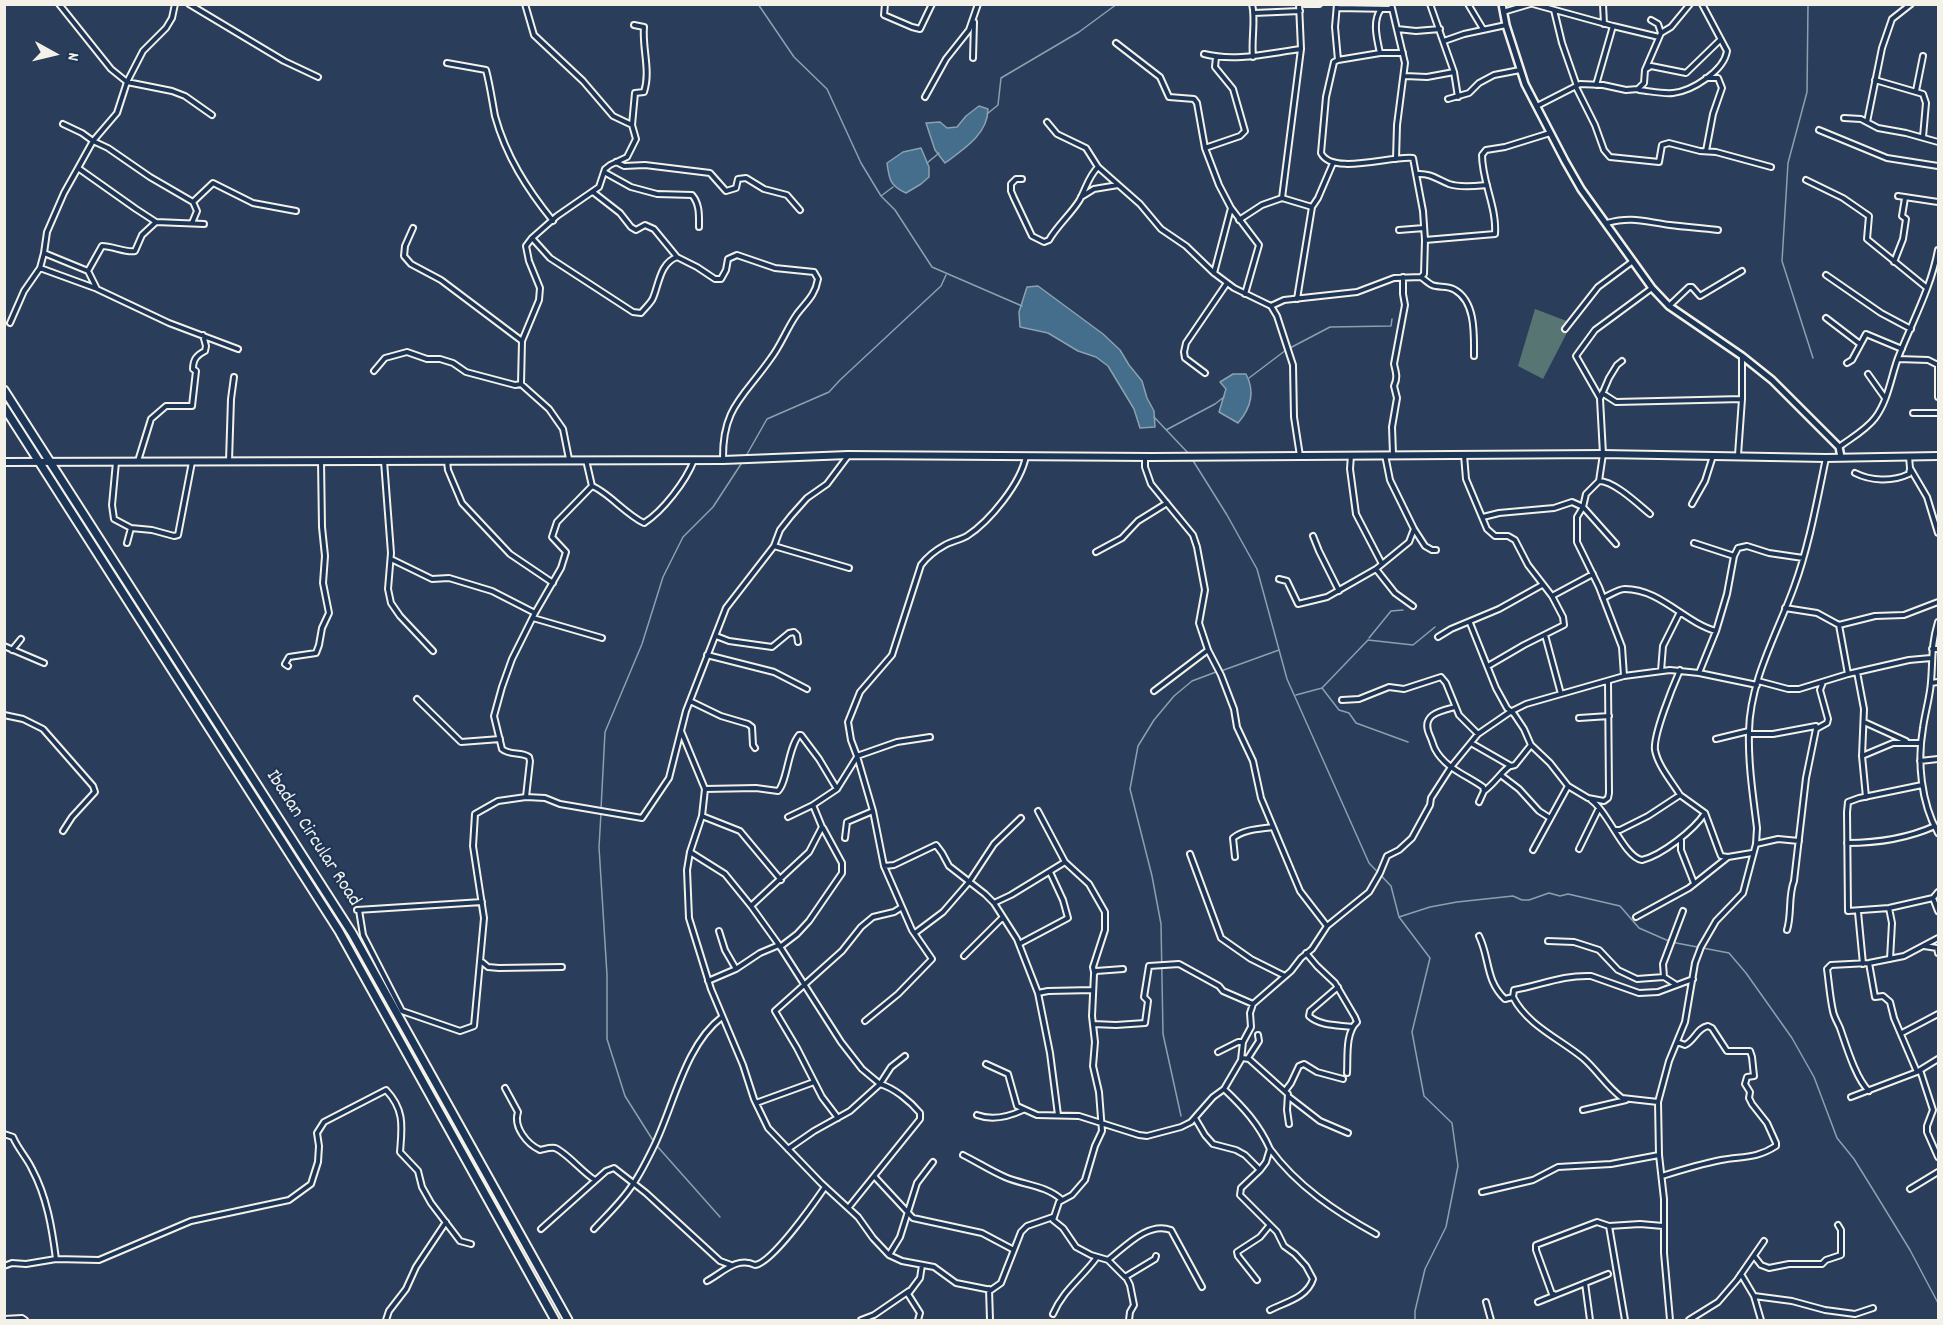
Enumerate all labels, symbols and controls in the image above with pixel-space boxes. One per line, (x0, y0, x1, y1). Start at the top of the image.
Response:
north arrow (24, 24, 84, 84)
text: N (60, 51, 84, 62)
street label: Ibadan Circular Road (259, 766, 365, 912)

